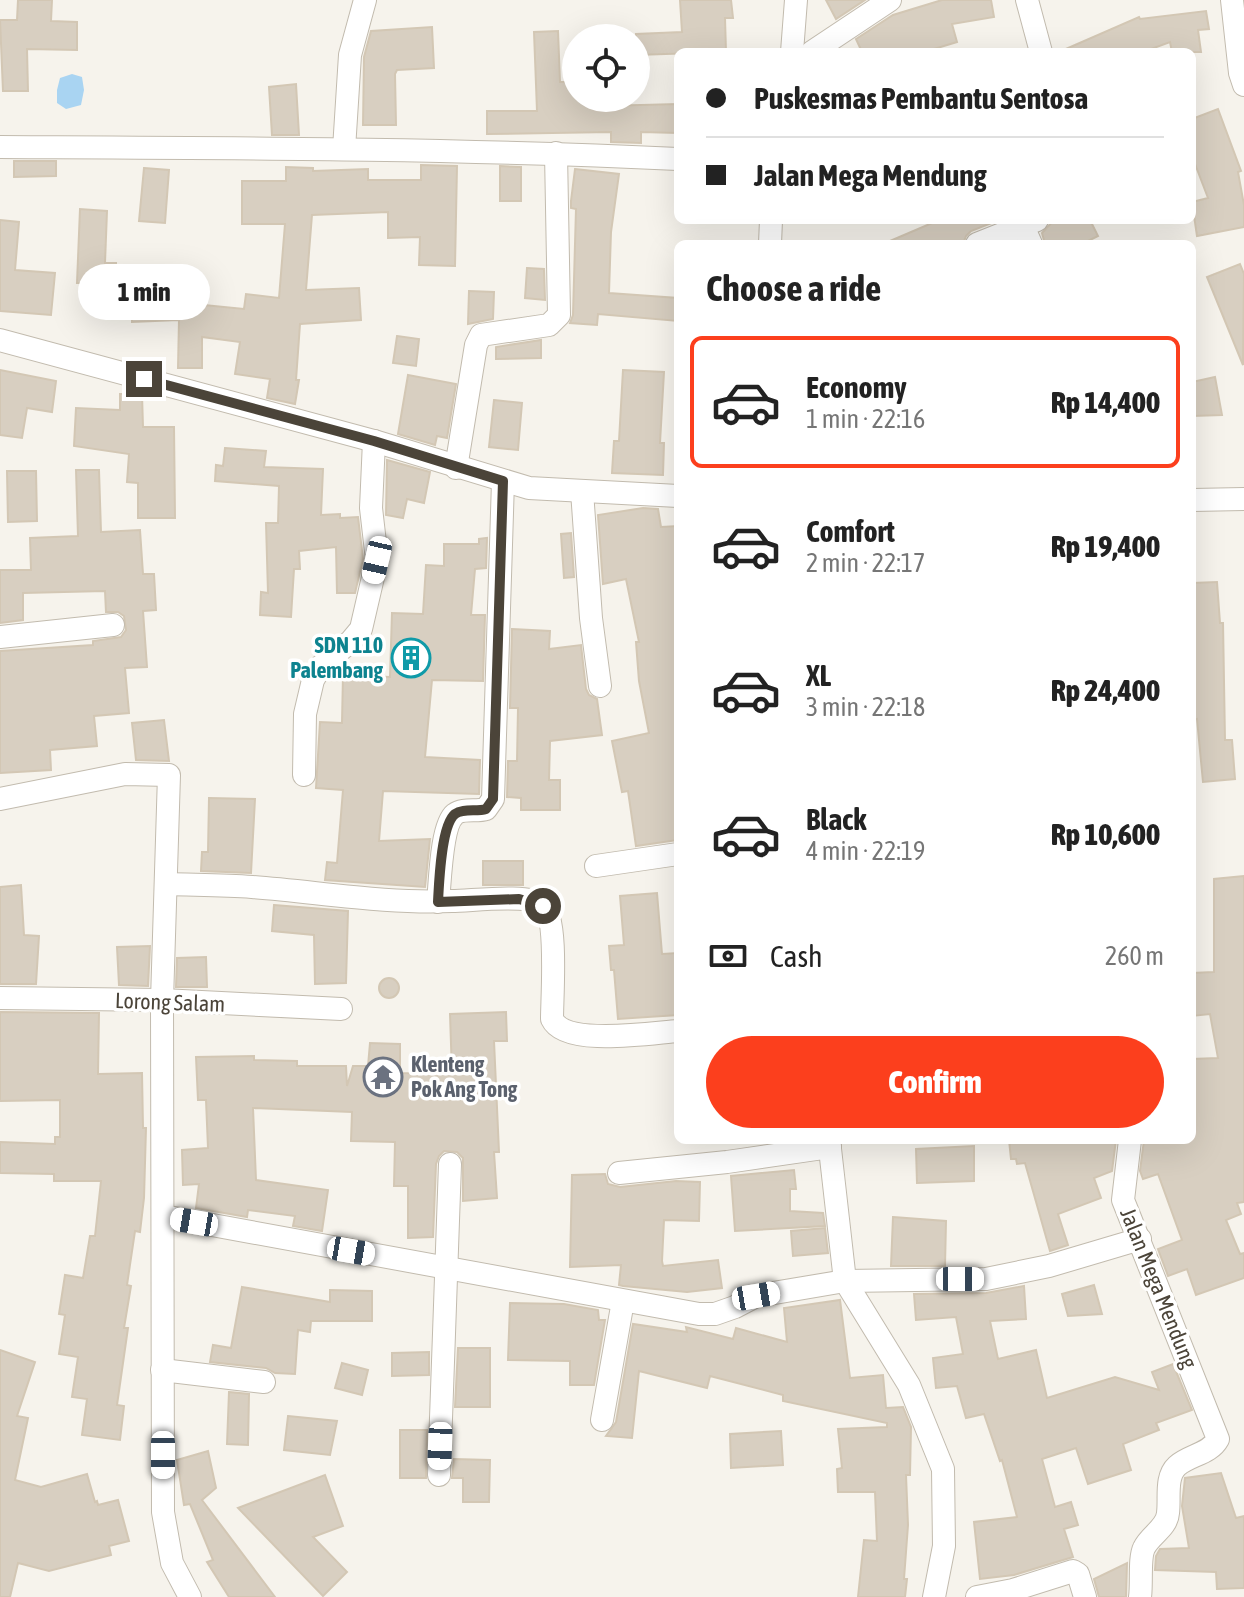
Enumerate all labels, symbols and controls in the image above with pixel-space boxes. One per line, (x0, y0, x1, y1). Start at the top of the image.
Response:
map controls (562, 24, 650, 112)
button: locate (562, 24, 650, 112)
text: Puskesmas Pembantu Sentosa (754, 81, 1088, 115)
text: Jalan Mega Mendung (754, 158, 987, 192)
callout: 1 min (78, 263, 210, 319)
text: Choose a ride (706, 267, 881, 309)
text: 1 min (117, 277, 171, 307)
route end (126, 361, 162, 397)
icon: car (710, 366, 782, 438)
text: Economy (806, 370, 907, 404)
text: Rp 14,400 (1051, 385, 1160, 419)
text: 1 min · 22:16 (806, 404, 925, 434)
icon: car (710, 510, 782, 582)
text: Comfort (806, 514, 895, 548)
text: Rp 19,400 (1051, 529, 1160, 563)
car (360, 534, 394, 586)
text: 2 min · 22:17 (806, 548, 925, 578)
place label: SDN 110 Palembang (290, 632, 384, 683)
building icon: SDN 110 Palembang (390, 637, 432, 679)
icon: car (710, 654, 782, 726)
text: XL (806, 658, 831, 692)
text: Rp 24,400 (1051, 673, 1160, 707)
text: 3 min · 22:18 (806, 692, 925, 722)
icon: car (710, 798, 782, 870)
text: Black (806, 802, 866, 836)
text: Rp 10,600 (1051, 817, 1160, 851)
text: 4 min · 22:19 (806, 836, 925, 866)
route start (525, 888, 561, 924)
icon: cash (706, 934, 750, 978)
text: Cash (770, 939, 823, 973)
text: 260 m (1105, 941, 1164, 971)
street label: Lorong Salam (114, 987, 226, 1017)
button: Confirm (706, 1036, 1164, 1128)
place label: Klenteng Pok Ang Tong (411, 1051, 518, 1102)
temple icon: Klenteng Pok Ang Tong (362, 1056, 404, 1098)
street label: Jalan Mega Mendung (1115, 1204, 1203, 1372)
car (168, 1206, 220, 1238)
car (325, 1235, 377, 1267)
car (936, 1267, 984, 1291)
car (730, 1280, 782, 1312)
car (427, 1422, 453, 1470)
car (151, 1431, 175, 1479)

